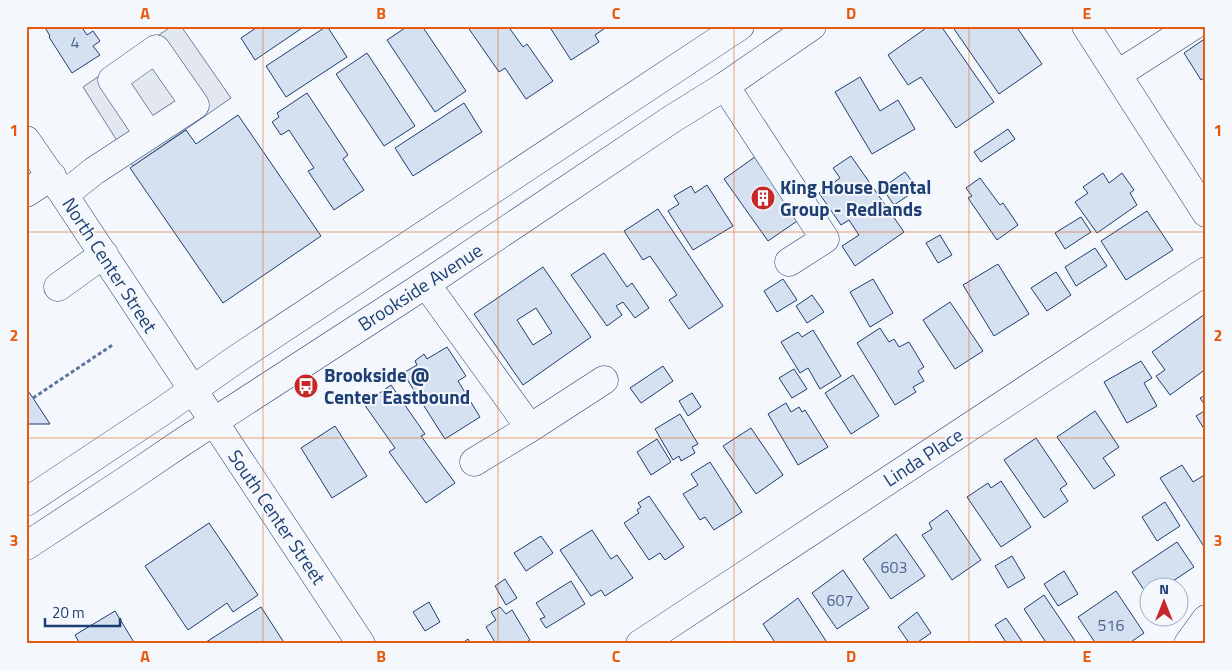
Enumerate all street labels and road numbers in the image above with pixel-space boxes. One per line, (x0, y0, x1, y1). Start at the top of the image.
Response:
street label: North Center Street (56, 191, 165, 338)
street label: Brookside Avenue (352, 235, 488, 338)
street label: Linda Place (877, 420, 968, 493)
street label: South Center Street (221, 443, 334, 590)

